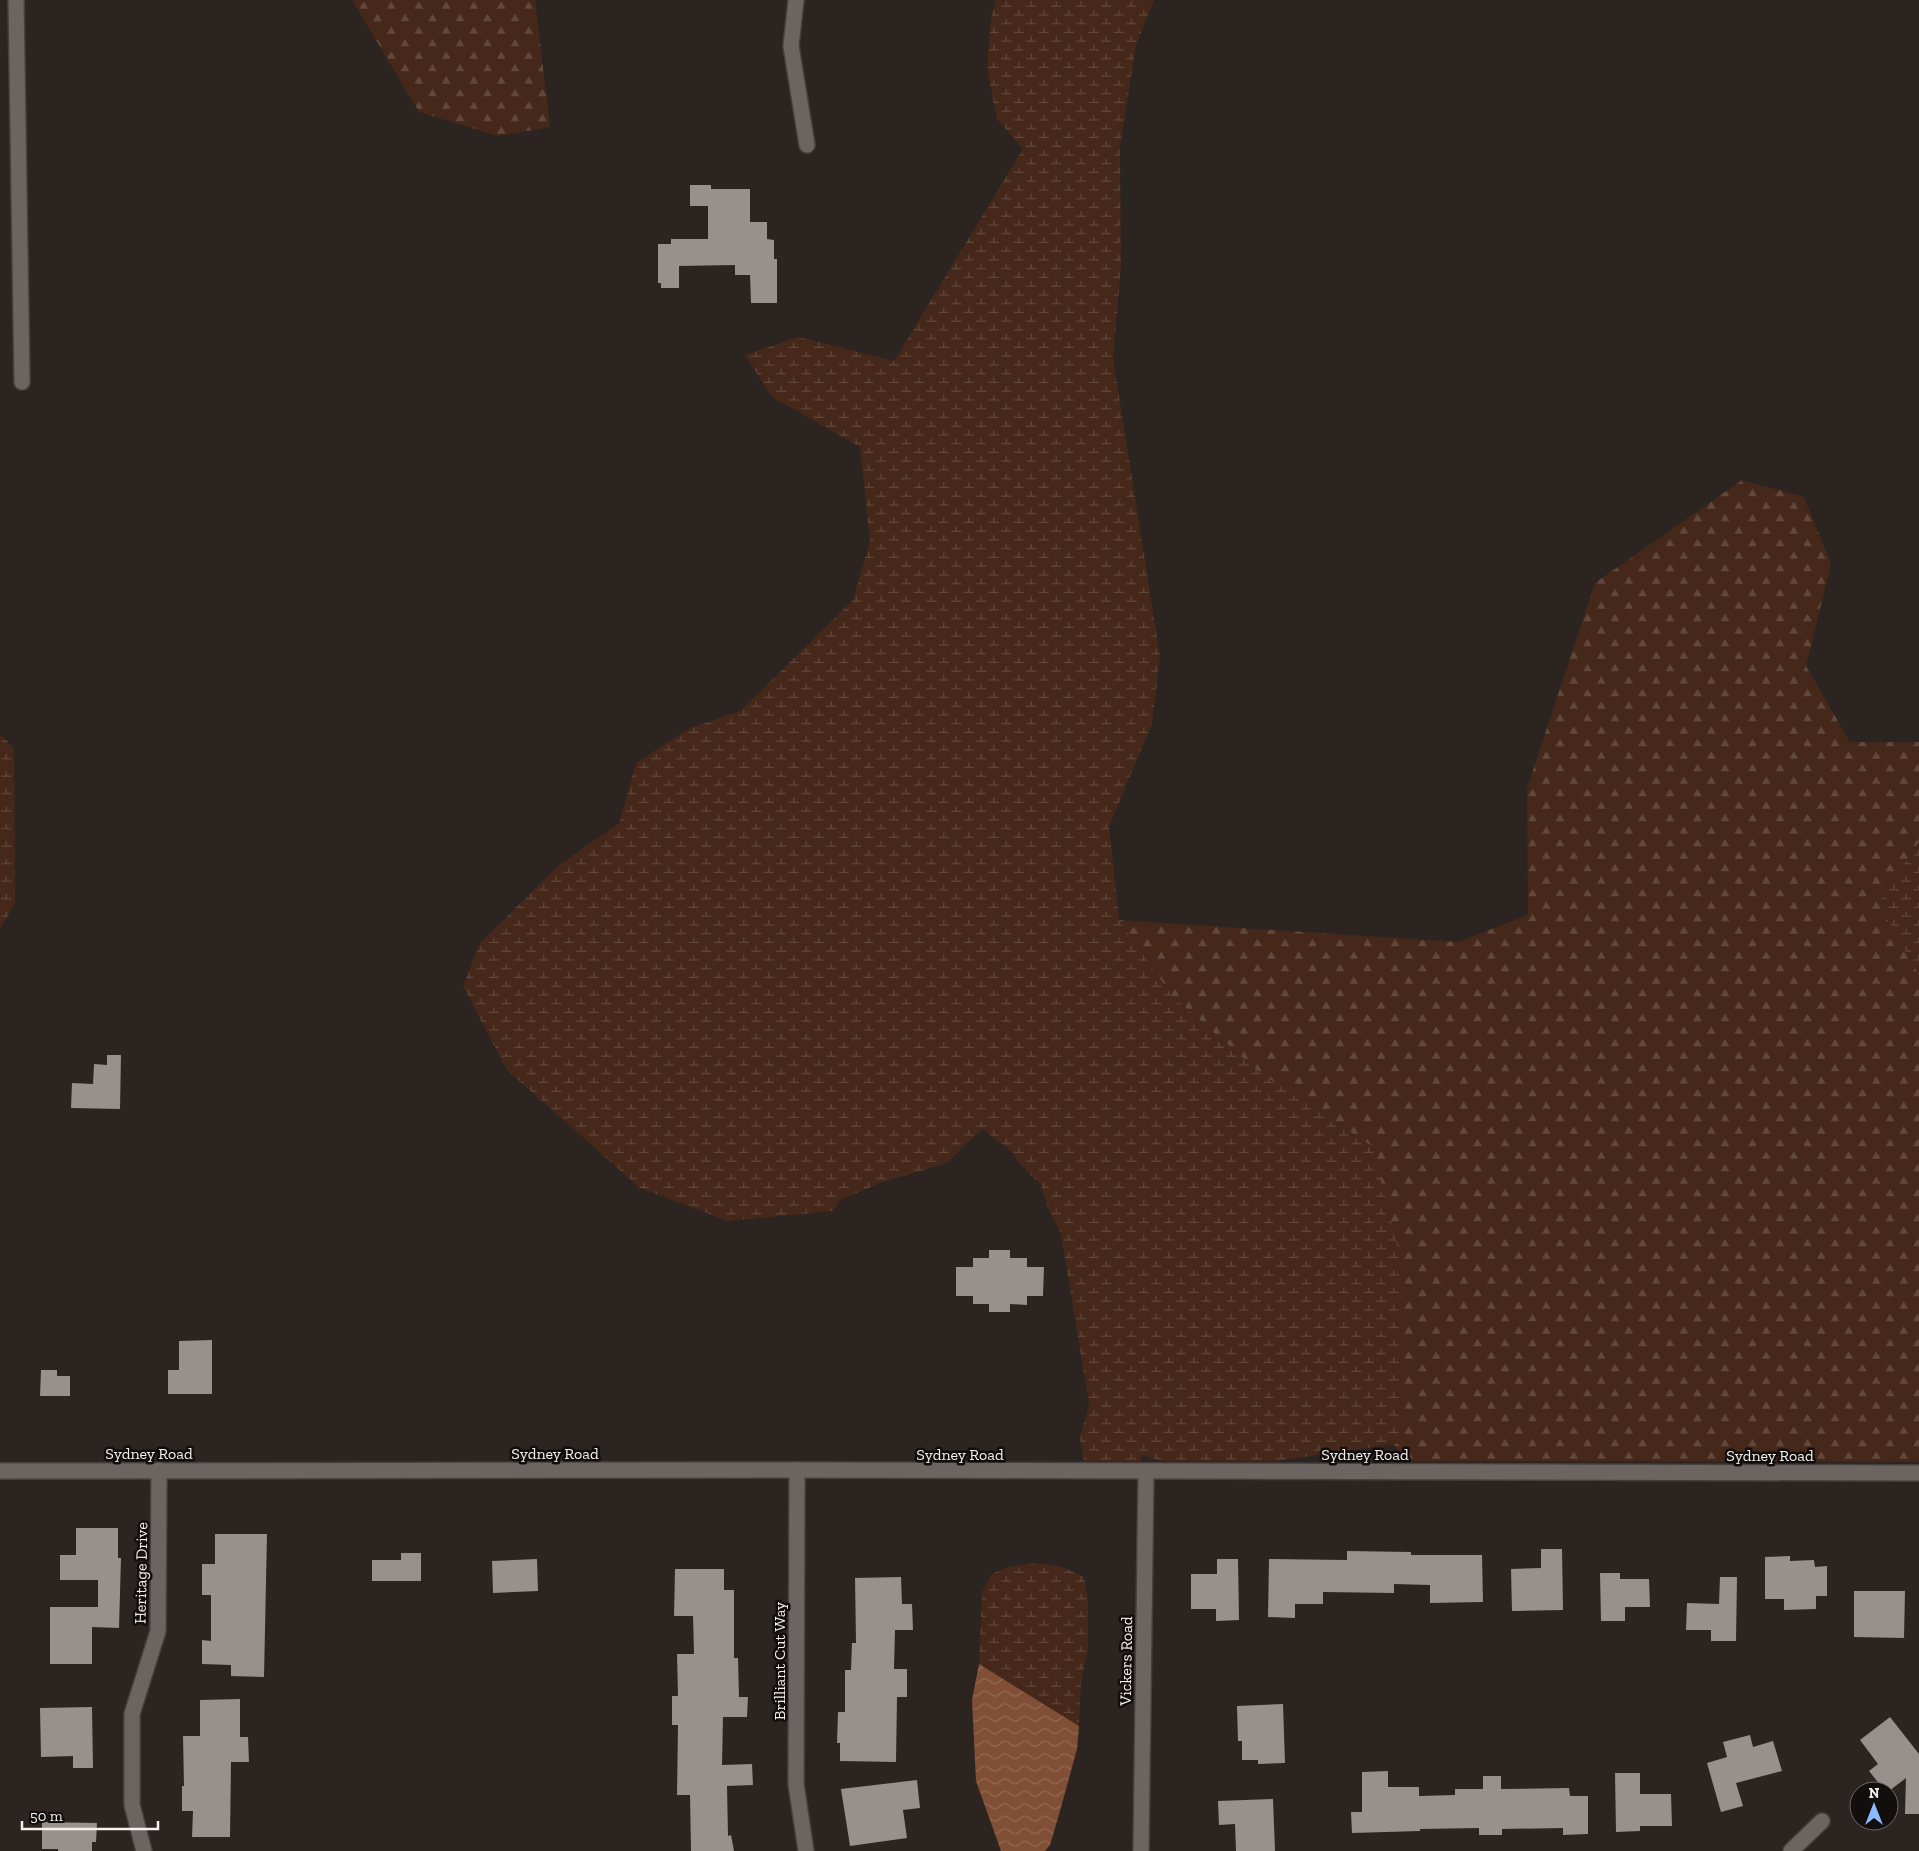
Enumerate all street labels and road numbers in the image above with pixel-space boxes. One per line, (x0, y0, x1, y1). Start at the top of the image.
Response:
street label: Sydney Road (105, 1444, 193, 1463)
street label: Sydney Road (511, 1444, 599, 1463)
street label: Sydney Road (916, 1445, 1004, 1464)
street label: Sydney Road (1321, 1445, 1409, 1464)
street label: Sydney Road (1726, 1446, 1814, 1465)
street label: Heritage Drive (131, 1522, 151, 1624)
street label: Brilliant Cut Way (770, 1601, 789, 1720)
street label: Vickers Road (1116, 1616, 1136, 1707)

